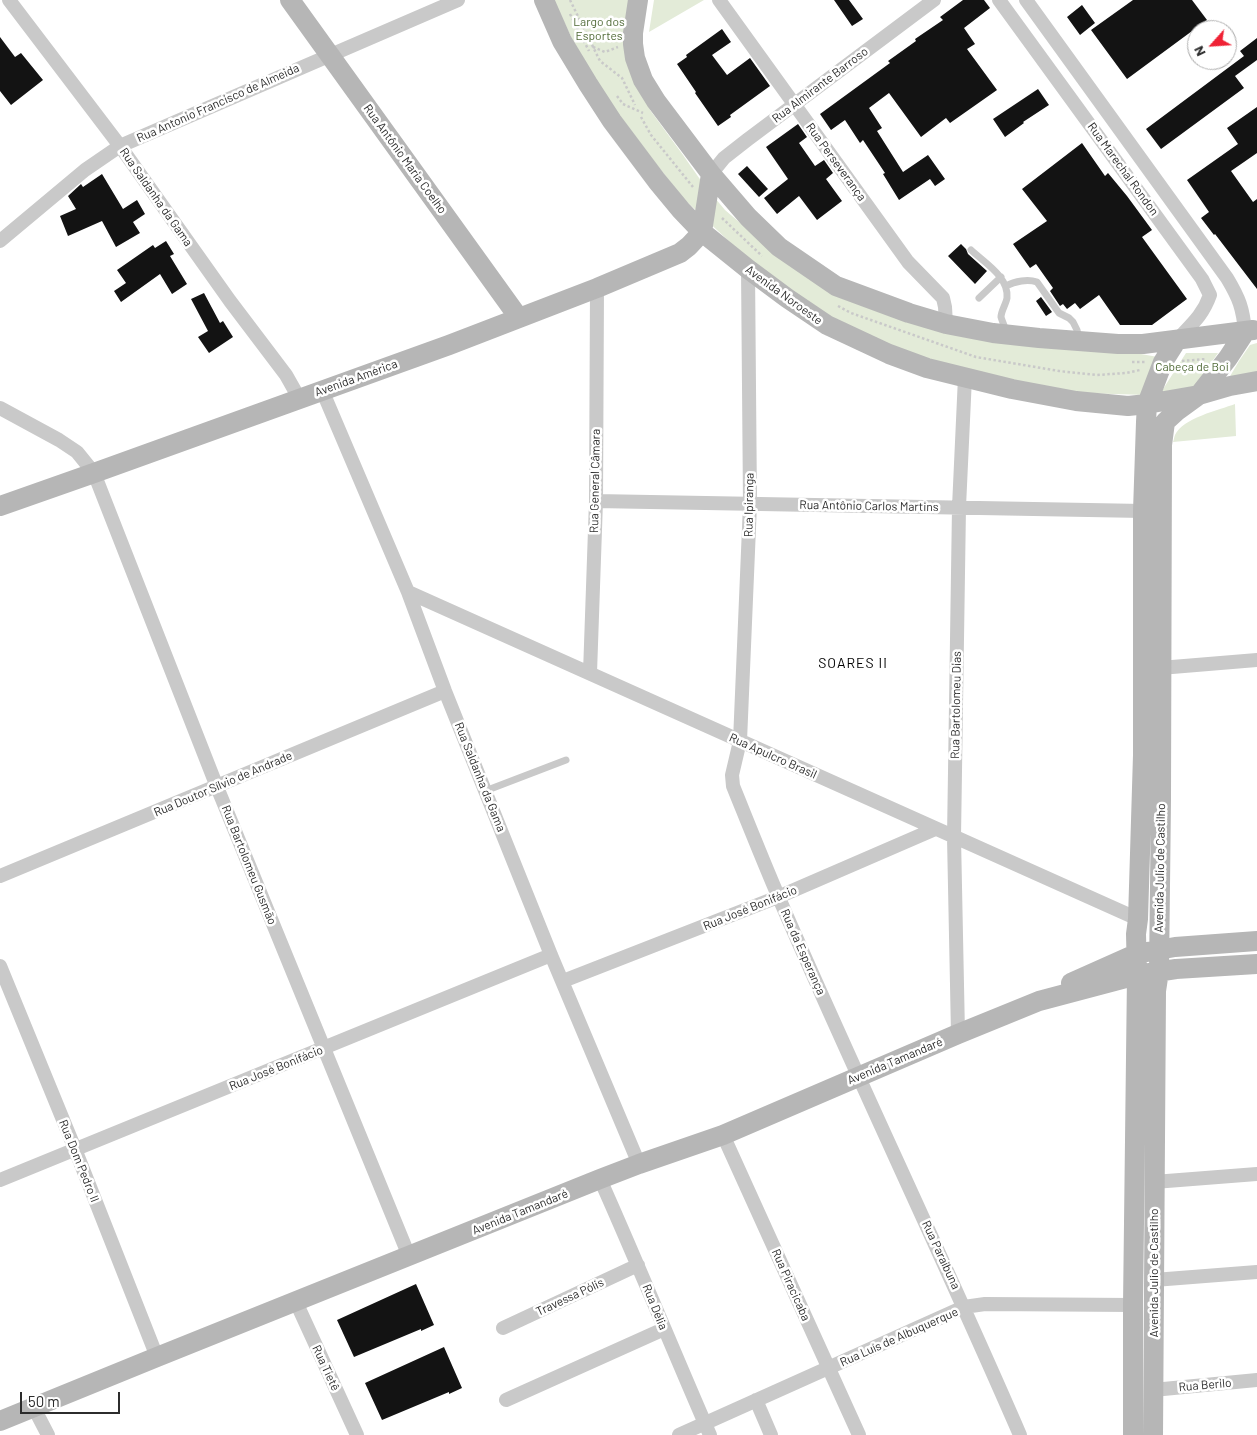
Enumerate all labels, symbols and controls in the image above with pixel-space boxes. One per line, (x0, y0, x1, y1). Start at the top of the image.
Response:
park label: Largo dos Esportes (573, 15, 625, 43)
north arrow (1187, 20, 1237, 70)
text: N (1189, 43, 1209, 59)
street label: Rua Almirante Barroso (769, 44, 871, 126)
street label: Rua Antonio Francisco de Almeida (135, 61, 301, 145)
street label: Rua Antônio Maria Coelho (360, 101, 450, 217)
street label: Rua Perseverança (803, 120, 869, 204)
street label: Rua Marechal Rondon (1084, 120, 1162, 218)
street label: Rua Saldanha da Gama (117, 145, 195, 249)
street label: Avenida Noroeste (743, 262, 825, 328)
street label: Avenida América (313, 356, 399, 400)
park label: Cabeça de Boi (1155, 360, 1229, 374)
street label: Rua General Câmara (587, 429, 603, 533)
street label: Rua Ipiranga (741, 473, 757, 537)
street label: Rua Antônio Carlos Martins (799, 498, 939, 514)
street label: Rua Bartolomeu Dias (948, 651, 964, 759)
district label: SOARES II (817, 655, 889, 671)
street label: Rua Saldanha da Gama (451, 720, 509, 834)
street label: Rua Apulcro Brasil (727, 730, 819, 782)
street label: Rua Doutor Sílvio de Andrade (152, 748, 294, 820)
street label: Rua Bartolomeu Gusmão (218, 803, 280, 927)
street label: Avenida Julio de Castilho (1152, 803, 1168, 933)
street label: Rua José Bonifácio (701, 883, 799, 933)
street label: Rua da Esperança (778, 907, 828, 997)
street label: Avenida Tamandaré (845, 1034, 945, 1088)
street label: Rua José Bonifácio (227, 1043, 325, 1093)
street label: Rua Dom Pedro II (56, 1118, 102, 1204)
street label: Avenida Tamandaré (470, 1186, 570, 1238)
street label: Avenida Julio de Castilho (1147, 1208, 1161, 1338)
street label: Rua Paraíbuna (919, 1218, 963, 1292)
street label: Rua Piracicaba (769, 1247, 813, 1323)
street label: Travessa Pólis (534, 1275, 606, 1319)
street label: Rua Délia (639, 1282, 671, 1332)
street label: Rua Luís de Albuquerque (838, 1304, 960, 1370)
street label: Rua Tietê (309, 1343, 343, 1393)
street label: Rua Berilo (1178, 1376, 1232, 1394)
scale bar (22, 1382, 122, 1414)
text: 50 m (28, 1392, 60, 1410)

